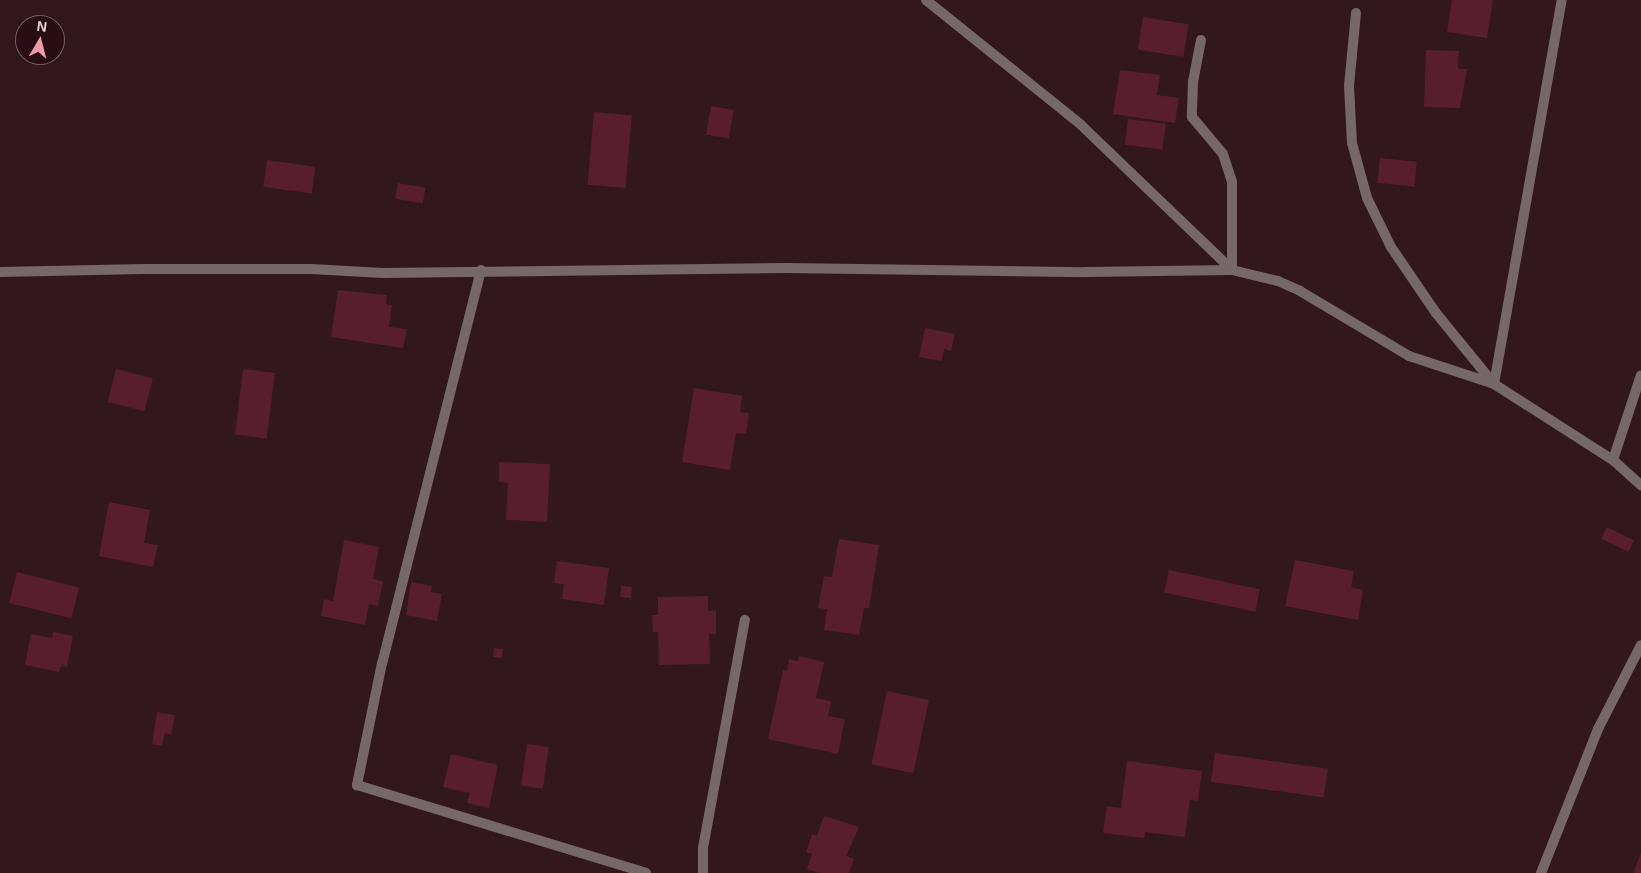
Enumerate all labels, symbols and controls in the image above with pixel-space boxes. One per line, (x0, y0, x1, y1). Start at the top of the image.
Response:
north arrow (15, 15, 65, 65)
text: N (36, 18, 48, 35)

